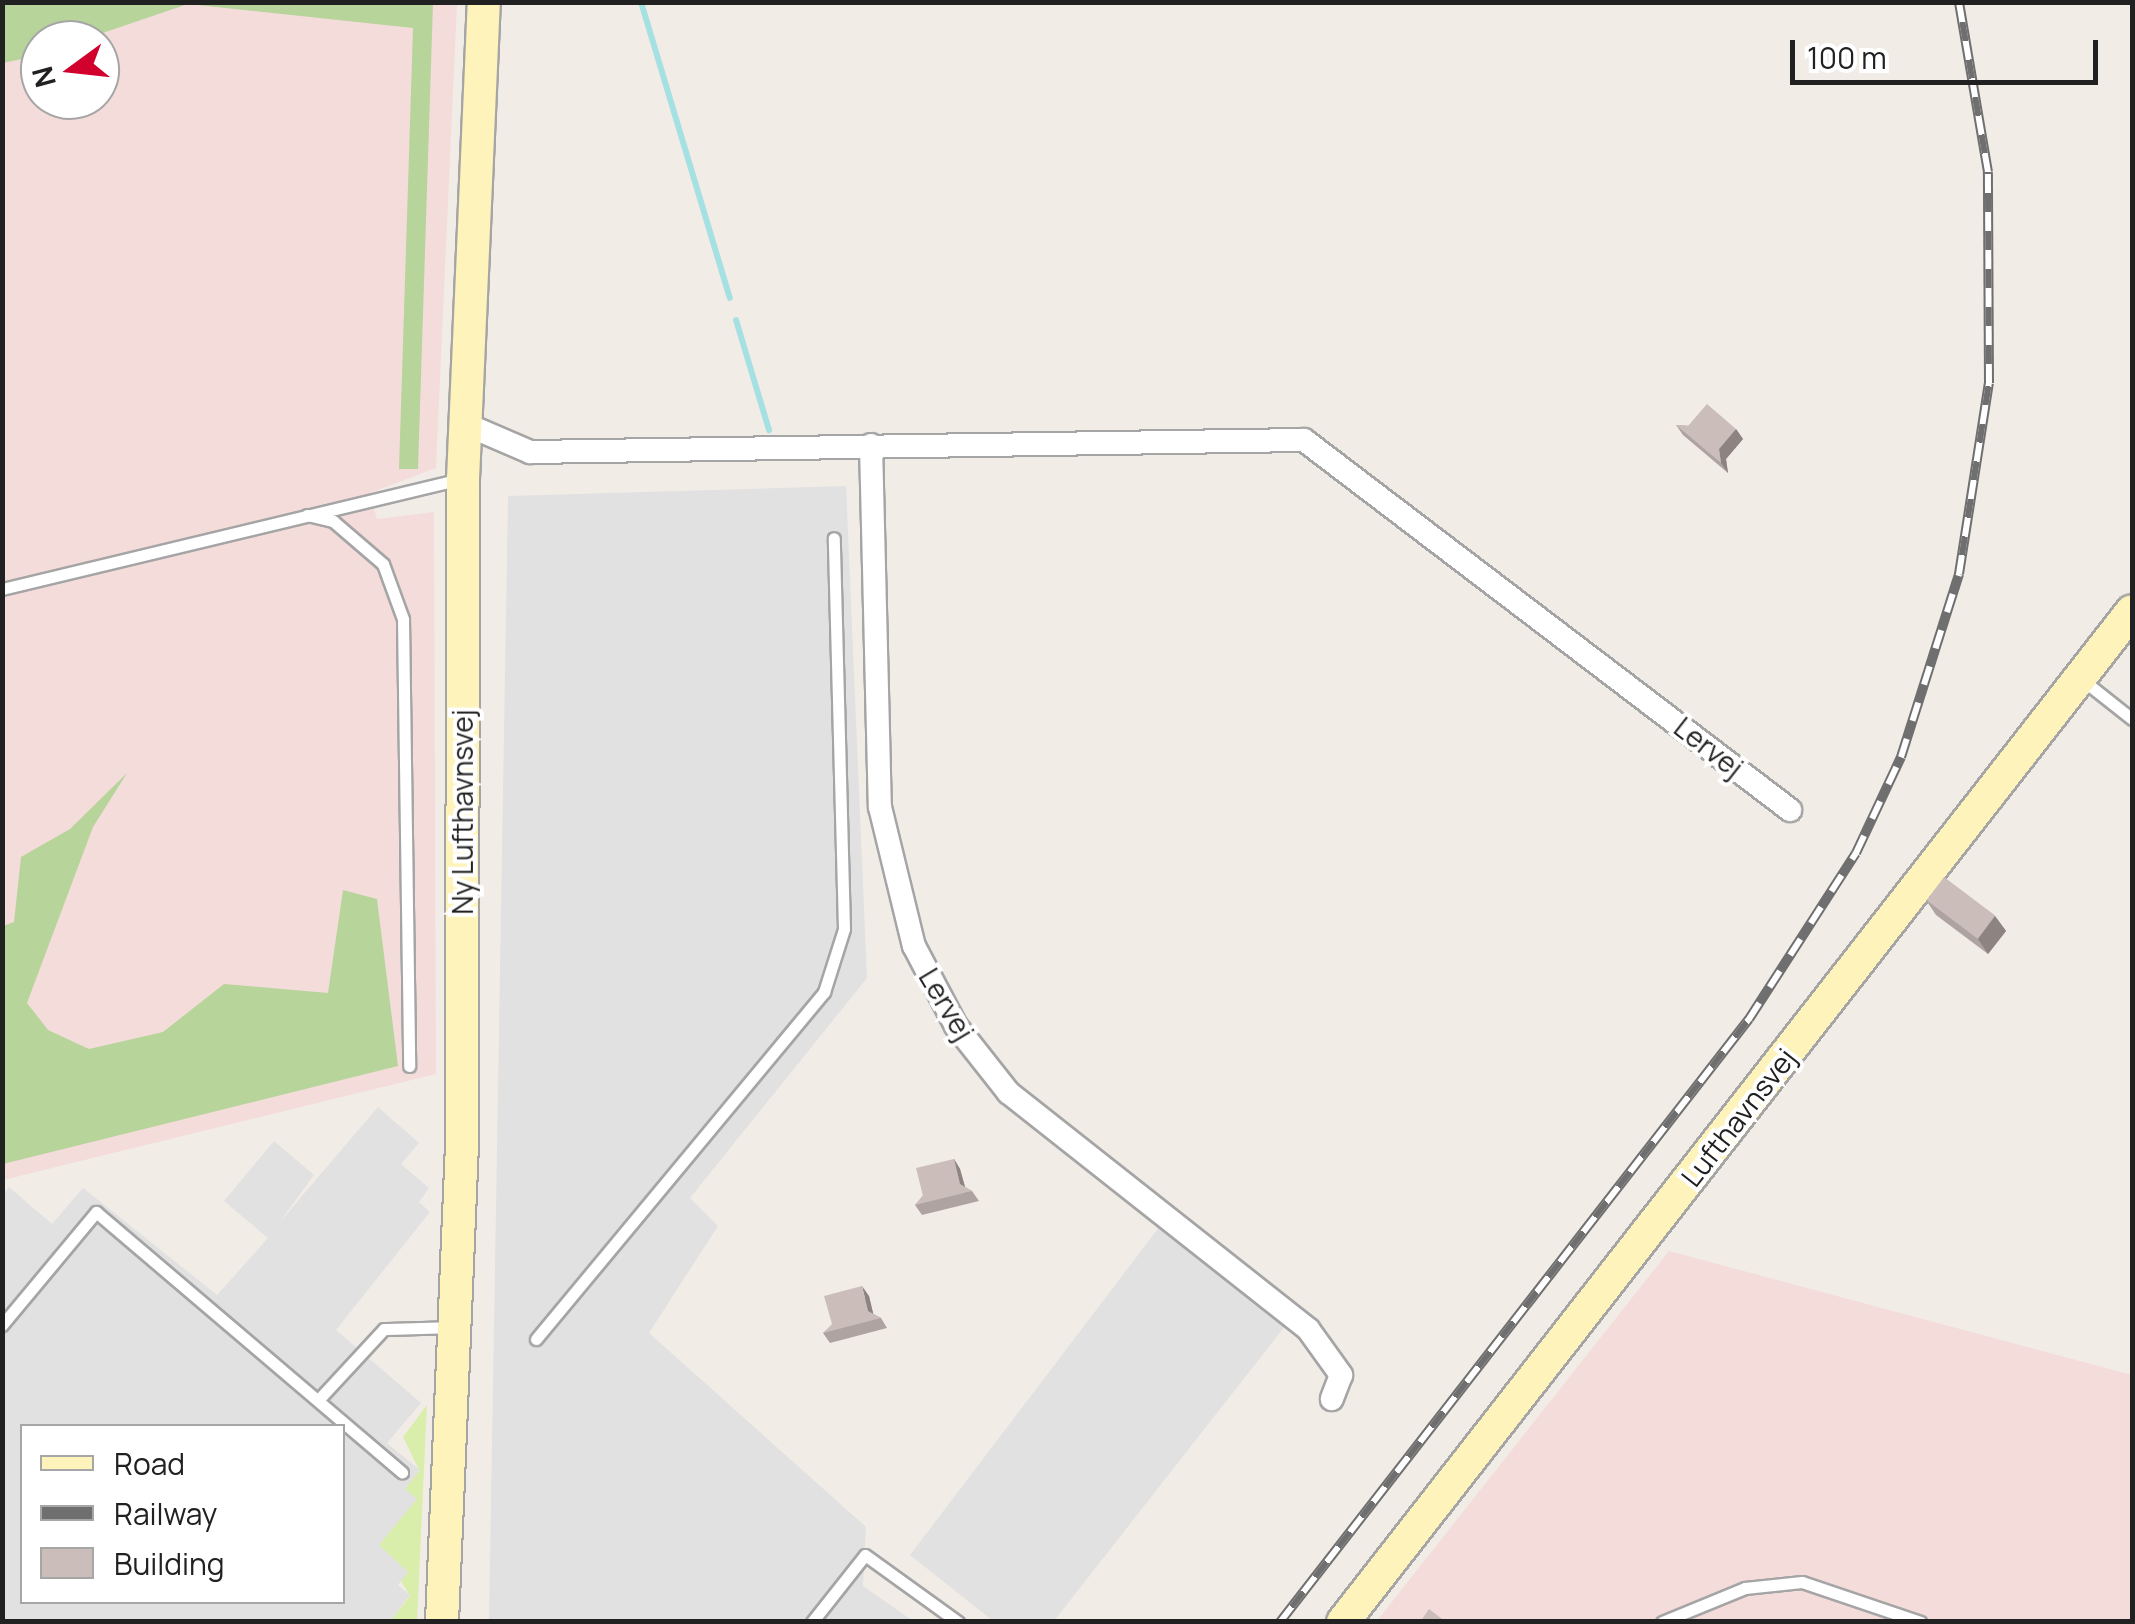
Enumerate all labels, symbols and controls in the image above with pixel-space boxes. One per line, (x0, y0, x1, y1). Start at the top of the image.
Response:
north arrow (20, 20, 120, 120)
scale bar (1795, 20, 2102, 82)
text: 100 m (1807, 37, 1887, 78)
text: N (22, 63, 64, 92)
street label: Ny Lufthavnsvej (445, 709, 479, 915)
street label: Lervej (1668, 710, 1750, 784)
street label: Lervej (913, 962, 981, 1046)
street label: Lufthavnsvej (1674, 1041, 1802, 1193)
legend (20, 1424, 345, 1604)
text: Road (114, 1443, 185, 1484)
text: Railway (114, 1493, 217, 1534)
text: Building (114, 1543, 225, 1584)

